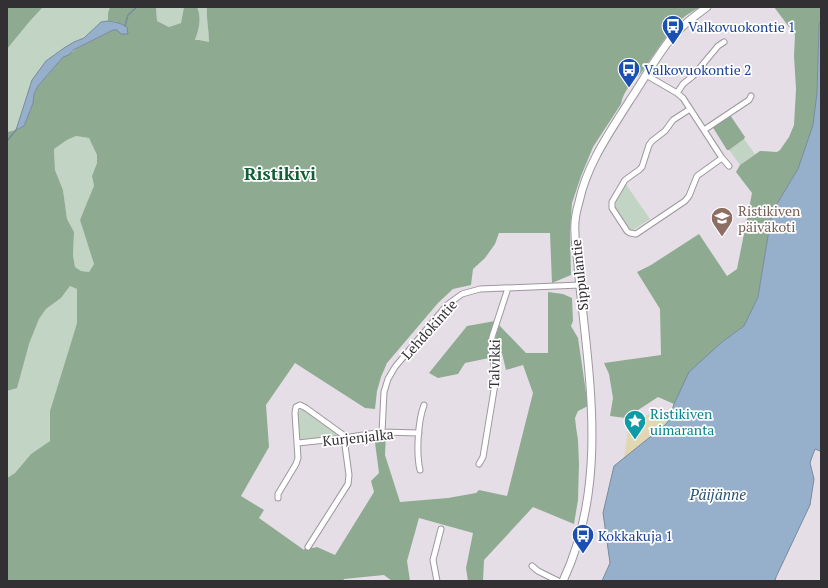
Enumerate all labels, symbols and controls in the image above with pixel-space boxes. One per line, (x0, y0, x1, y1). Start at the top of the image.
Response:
bus stop icon: Valkovuokontie 1 (660, 13, 686, 46)
place label: Valkovuokontie 1 (688, 17, 796, 36)
bus stop icon: Valkovuokontie 2 (616, 56, 642, 89)
place label: Valkovuokontie 2 (644, 60, 752, 79)
district label: Ristikivi (244, 161, 316, 185)
place label: Ristikiven päiväkoti (738, 201, 801, 236)
school or university icon: Ristikiven päiväkoti (709, 205, 735, 238)
street label: Sippulantie (566, 238, 592, 312)
street label: Lehdokintie (397, 295, 461, 363)
street label: Talvikki (484, 339, 504, 389)
place label: Ristikiven uimaranta (650, 404, 714, 439)
place icon: Ristikiven uimaranta (622, 408, 648, 441)
street label: Kurjenjalka (321, 424, 395, 450)
water label: Päijänne (689, 484, 746, 504)
bus stop icon: Kokkakuja 1 (570, 522, 596, 555)
place label: Kokkakuja 1 (598, 526, 673, 545)

